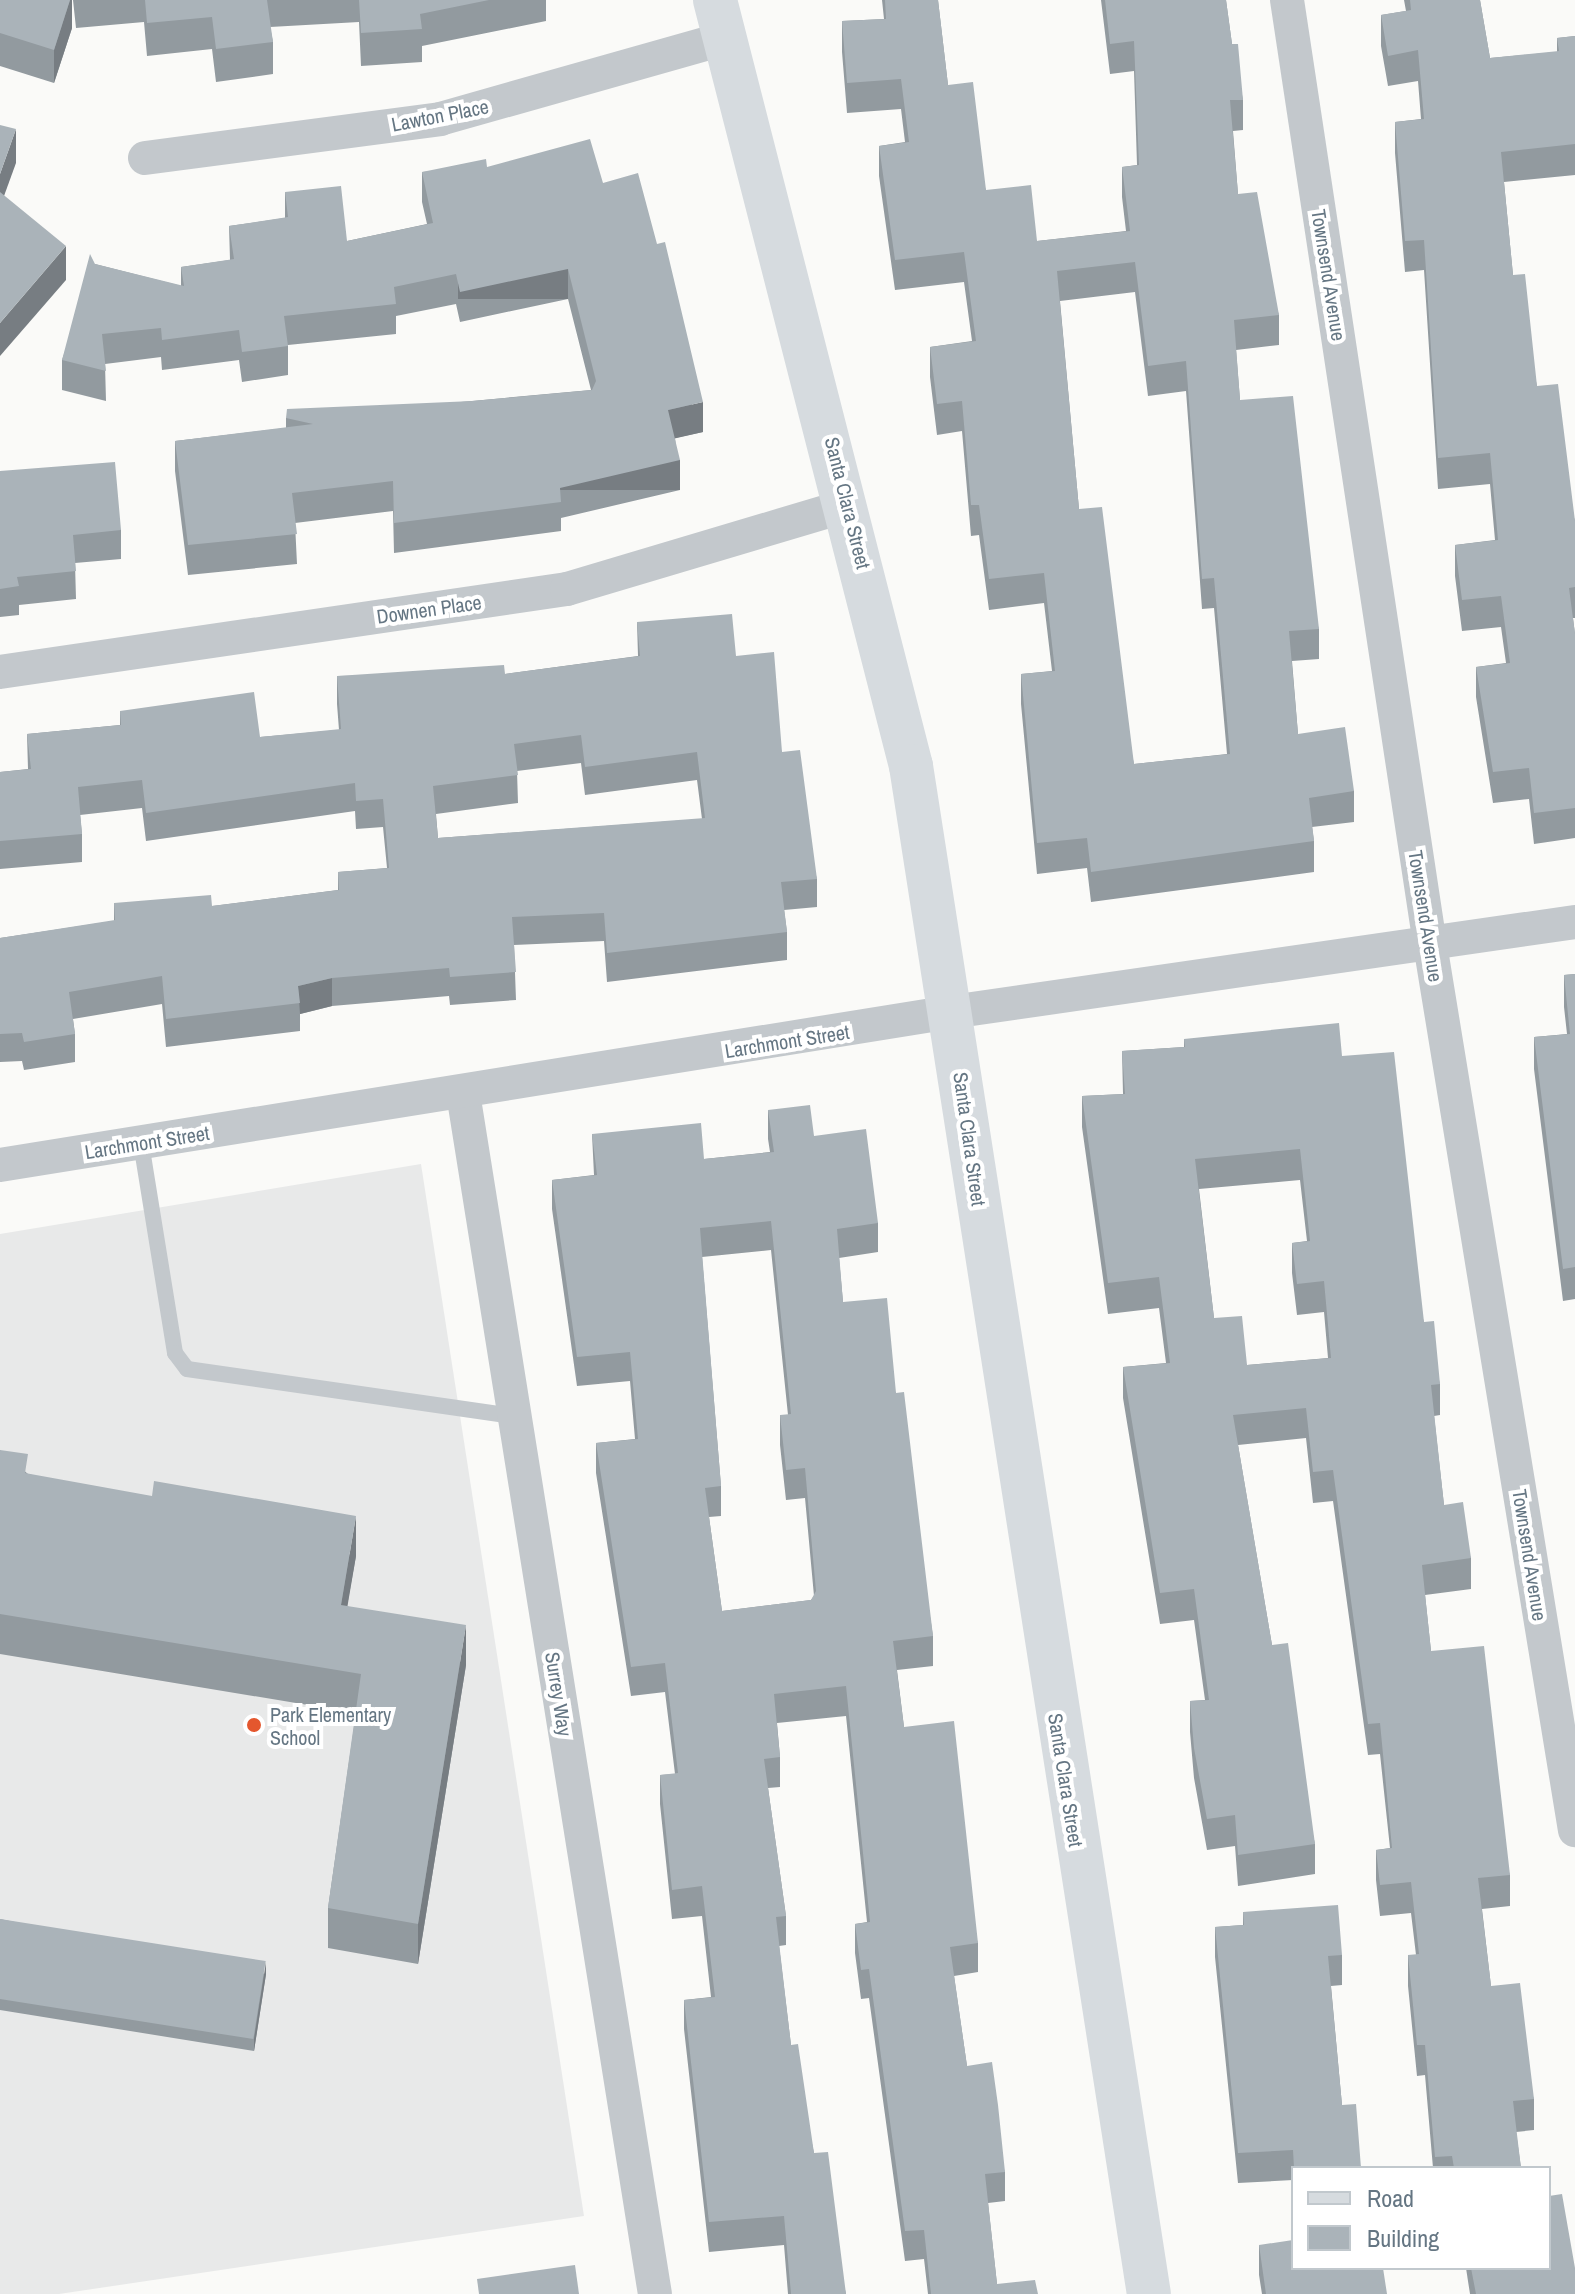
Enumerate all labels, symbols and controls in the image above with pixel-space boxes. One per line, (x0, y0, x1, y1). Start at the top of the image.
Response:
street label: Lawton Place (389, 94, 491, 136)
street label: Townsend Avenue (1307, 207, 1351, 343)
street label: Santa Clara Street (820, 435, 876, 571)
street label: Downen Place (375, 590, 483, 628)
street label: Townsend Avenue (1404, 848, 1448, 984)
street label: Larchmont Street (723, 1019, 851, 1063)
street label: Santa Clara Street (949, 1071, 991, 1207)
street label: Larchmont Street (83, 1120, 211, 1164)
street label: Townsend Avenue (1508, 1487, 1552, 1623)
street label: Surrey Way (540, 1650, 578, 1738)
place label: Park Elementary School (270, 1702, 391, 1749)
street label: Santa Clara Street (1044, 1711, 1088, 1849)
marker: Park Elementary School (245, 1716, 263, 1734)
legend (1291, 2166, 1551, 2270)
text: Road (1367, 2182, 1414, 2214)
text: Building (1367, 2222, 1439, 2254)

